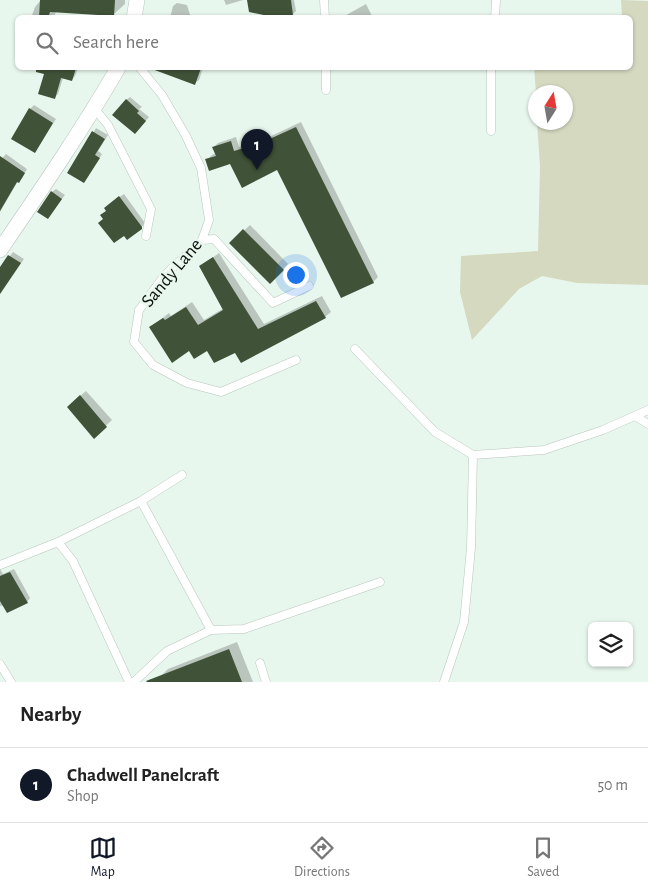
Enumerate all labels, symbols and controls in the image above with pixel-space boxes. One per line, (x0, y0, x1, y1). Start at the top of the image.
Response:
search box (15, 15, 633, 70)
icon: search (33, 29, 61, 57)
text: Search here (73, 33, 159, 52)
north arrow (528, 85, 573, 130)
pin: 1 (241, 129, 273, 170)
street label: Sandy Lane (138, 235, 206, 311)
your location (283, 262, 309, 288)
map controls (588, 622, 633, 667)
button: layers (588, 622, 633, 667)
text: Nearby (20, 704, 81, 725)
text: Chadwell Panelcraft (67, 766, 219, 785)
text: 1 (33, 777, 39, 793)
text: 50 m (597, 777, 628, 793)
text: Shop (67, 788, 99, 804)
tab: Map (89, 834, 117, 881)
tab: Directions (294, 834, 350, 881)
tab: Saved (527, 834, 559, 881)

